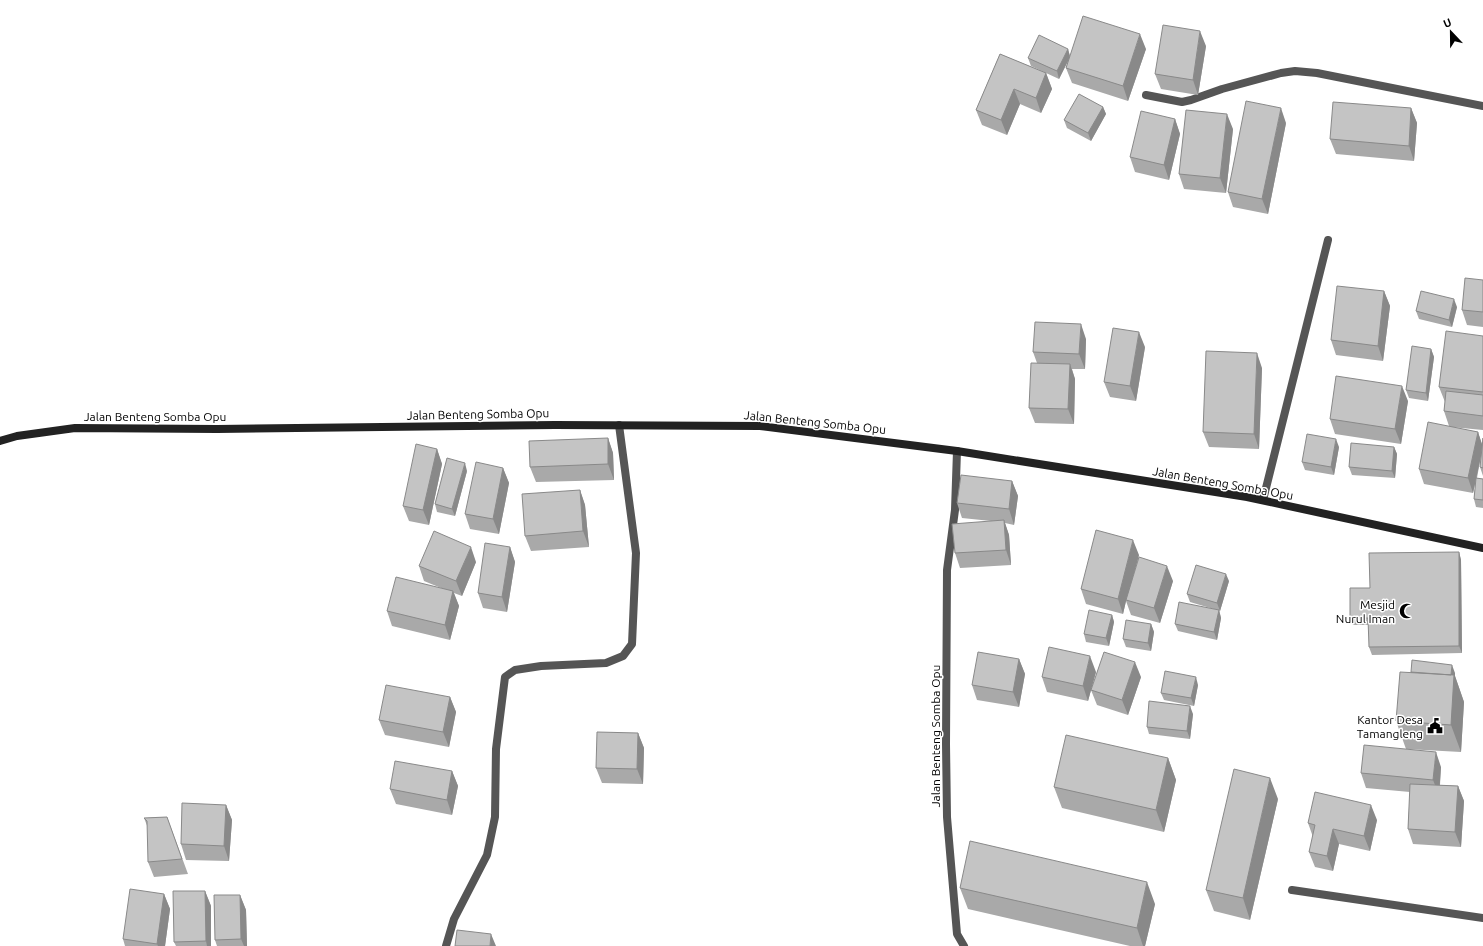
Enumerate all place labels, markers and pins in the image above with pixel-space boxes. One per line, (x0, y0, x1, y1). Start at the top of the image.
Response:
place label: Mesjid Nurul Iman (1336, 598, 1395, 625)
mosque icon: Mesjid Nurul Iman (1398, 602, 1416, 620)
place label: Kantor Desa Tamangleng (1357, 713, 1423, 740)
public building icon: Kantor Desa Tamangleng (1426, 717, 1444, 735)

